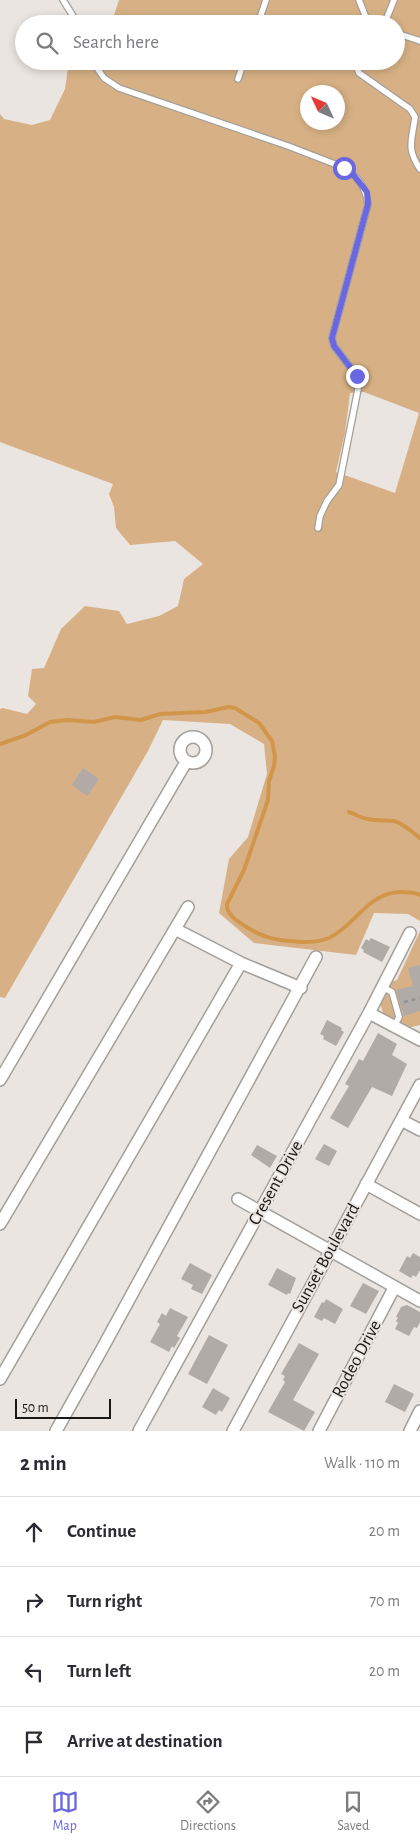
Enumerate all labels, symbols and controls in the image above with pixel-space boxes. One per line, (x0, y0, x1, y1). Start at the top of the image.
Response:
search box (15, 15, 405, 70)
icon: search (33, 29, 61, 57)
text: Search here (73, 33, 159, 52)
north arrow (300, 85, 345, 130)
route start (333, 157, 356, 180)
route end (346, 365, 369, 388)
street label: Cresent Drive (245, 1138, 307, 1228)
street label: Sunset Boulevard (289, 1201, 363, 1315)
street label: Rodeo Drive (329, 1317, 385, 1401)
scale bar (15, 1396, 111, 1419)
text: 50 m (22, 1401, 49, 1415)
text: 2 min (20, 1453, 67, 1474)
text: Walk · 110 m (324, 1455, 400, 1471)
icon: ahead (20, 1518, 48, 1546)
text: Continue (67, 1522, 136, 1541)
text: 20 m (369, 1523, 400, 1539)
icon: right (20, 1588, 48, 1616)
text: Turn right (67, 1592, 142, 1611)
text: 70 m (369, 1593, 400, 1609)
icon: left (20, 1658, 48, 1686)
text: Turn left (67, 1662, 131, 1681)
text: 20 m (369, 1663, 400, 1679)
icon: arrive (20, 1728, 48, 1756)
text: Arrive at destination (67, 1732, 223, 1751)
tab: Map (51, 1788, 79, 1835)
tab: Directions (180, 1788, 236, 1835)
tab: Saved (337, 1788, 369, 1835)

